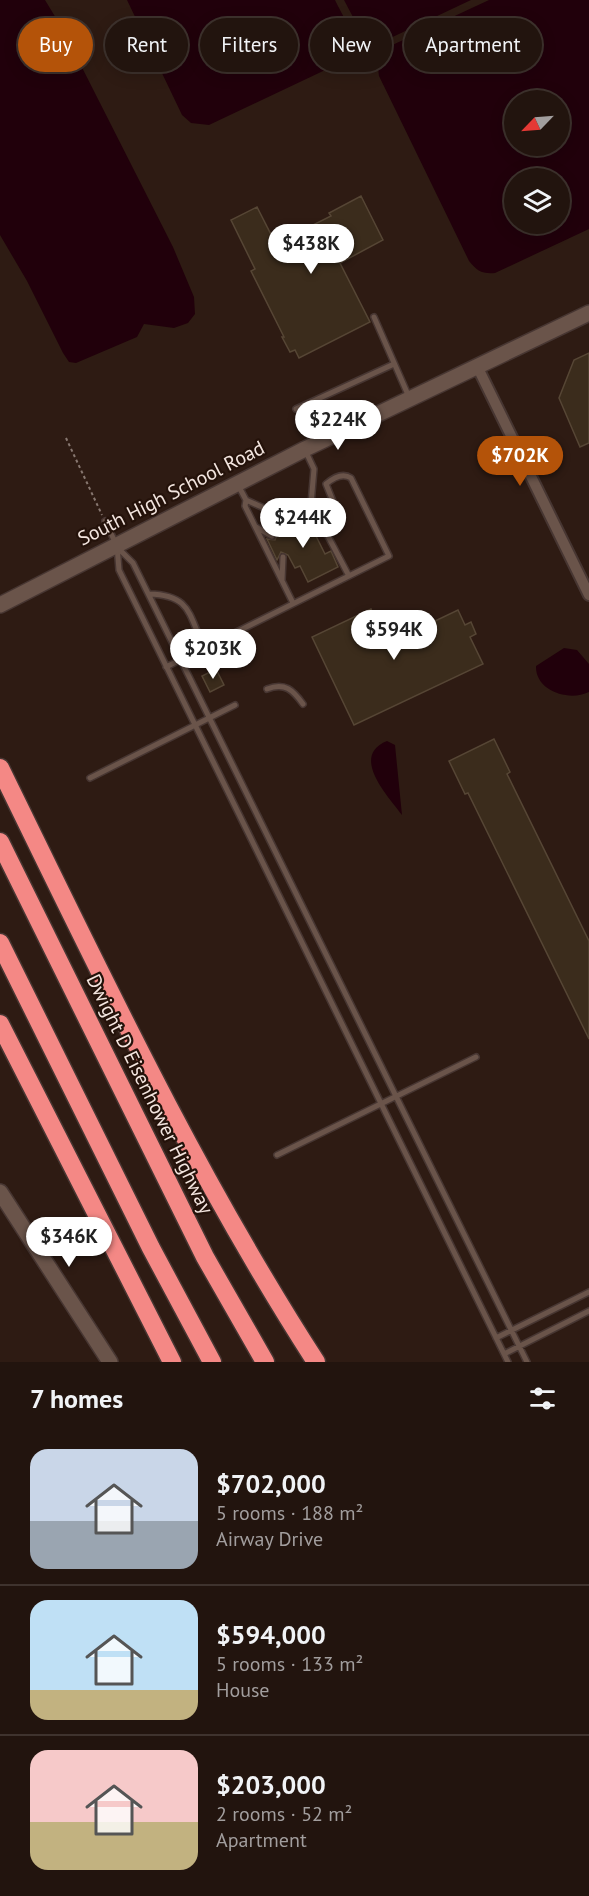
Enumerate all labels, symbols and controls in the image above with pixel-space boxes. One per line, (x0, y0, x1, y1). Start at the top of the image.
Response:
chip: Buy (18, 18, 93, 72)
chip: Rent (105, 18, 188, 72)
chip: Filters (200, 18, 298, 72)
chip: New (310, 18, 392, 72)
chip: Apartment (404, 18, 542, 72)
north arrow (504, 90, 570, 156)
map controls (504, 90, 570, 234)
button: layers (504, 168, 570, 234)
pin: $438K (269, 224, 353, 275)
text: $438K (282, 230, 340, 256)
pin: $224K (296, 400, 380, 451)
text: $224K (309, 406, 367, 432)
street label: South High School Road (73, 435, 269, 551)
pin: $702K (478, 436, 562, 487)
text: $702K (491, 442, 549, 468)
pin: $244K (261, 498, 345, 549)
text: $244K (274, 504, 332, 530)
pin: $594K (352, 610, 436, 661)
text: $594K (365, 616, 423, 642)
pin: $203K (171, 629, 255, 680)
text: $203K (184, 635, 242, 661)
street label: Dwight D Eisenhower Highway (81, 970, 220, 1219)
pin: $346K (27, 1217, 111, 1268)
text: $346K (40, 1223, 98, 1249)
text: 7 homes (30, 1382, 123, 1415)
icon: filters (526, 1382, 559, 1415)
text: $702,000 (216, 1467, 326, 1500)
icon: home (78, 1473, 150, 1545)
text: 5 rooms · 188 m² (216, 1500, 363, 1526)
text: Airway Drive (216, 1526, 323, 1552)
text: $594,000 (216, 1618, 326, 1651)
icon: home (78, 1624, 150, 1696)
text: 5 rooms · 133 m² (216, 1651, 363, 1677)
text: House (216, 1677, 270, 1703)
text: $203,000 (216, 1768, 326, 1801)
icon: home (78, 1774, 150, 1846)
text: 2 rooms · 52 m² (216, 1801, 352, 1827)
text: Apartment (216, 1827, 307, 1853)

